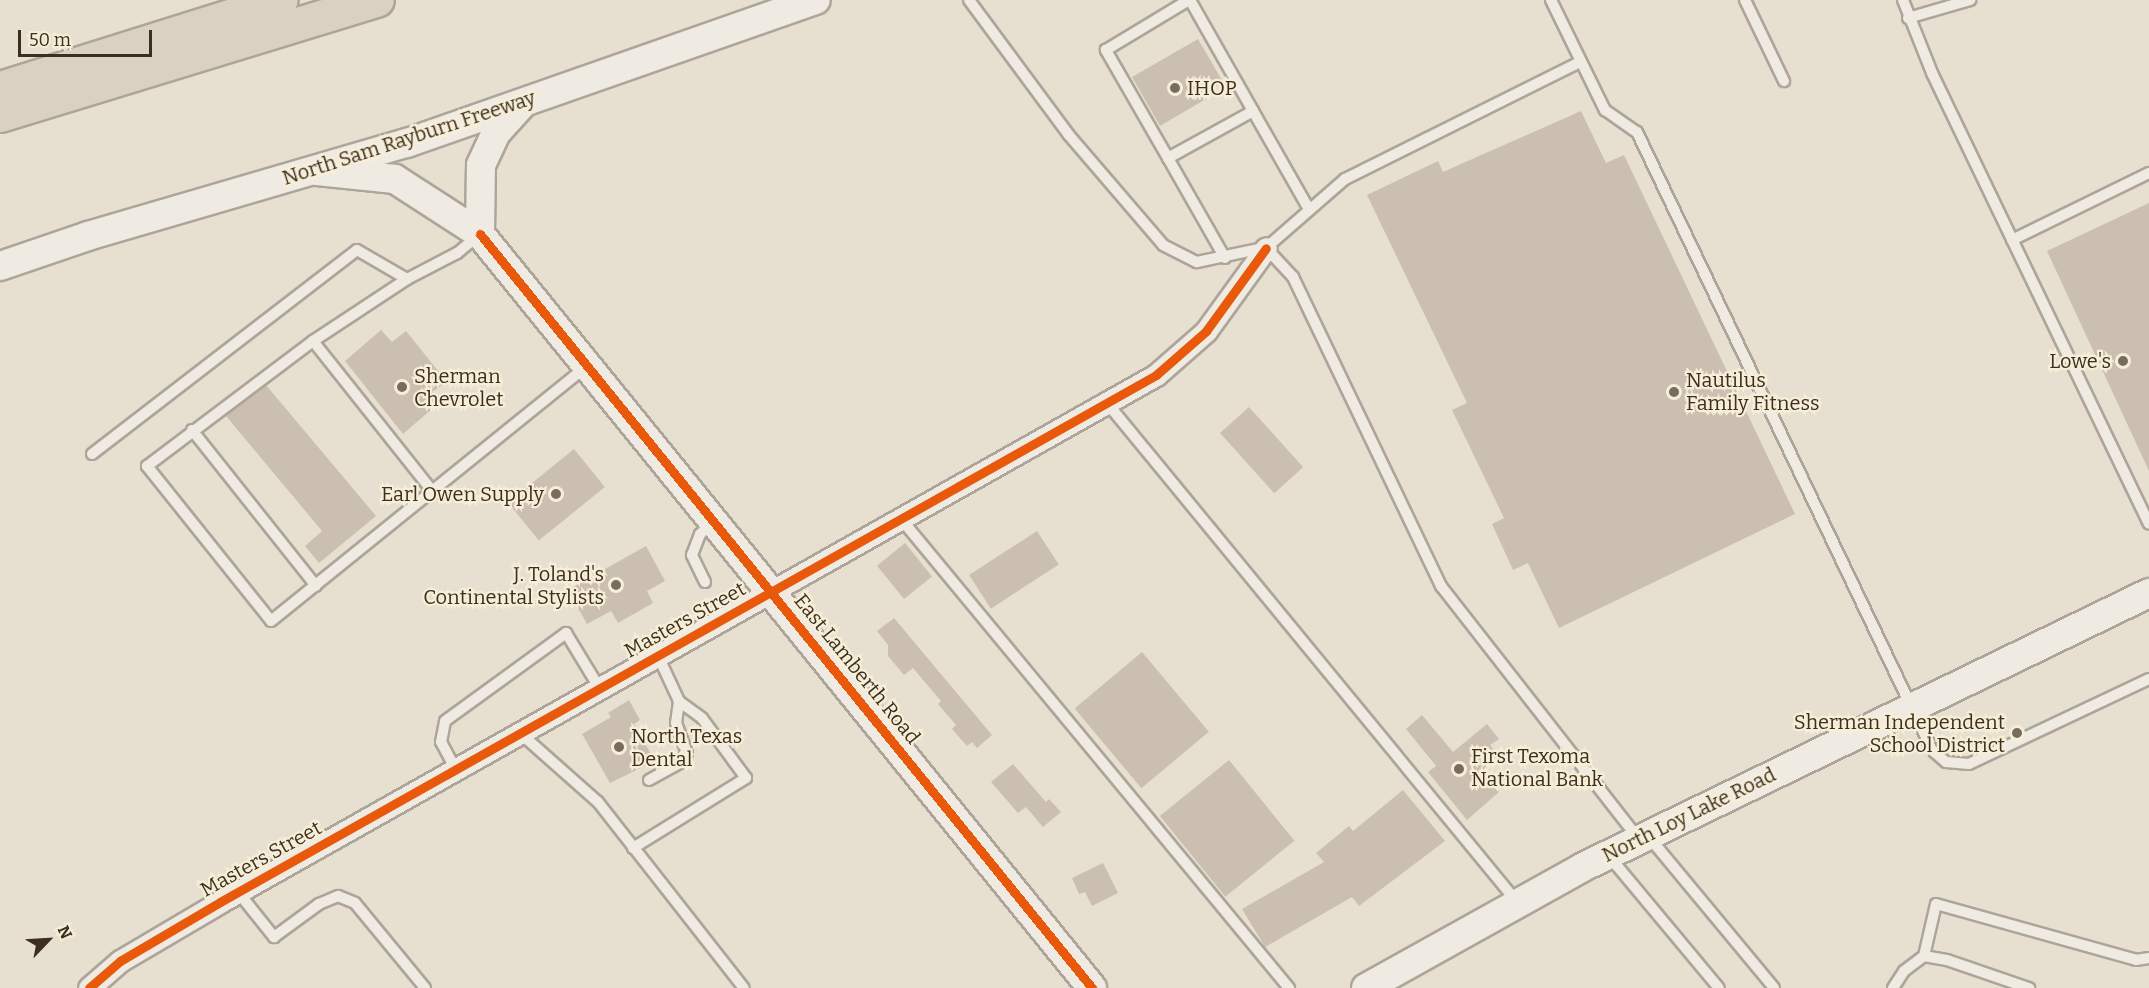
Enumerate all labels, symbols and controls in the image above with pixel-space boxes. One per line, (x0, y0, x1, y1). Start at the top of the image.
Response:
scale bar (21, 18, 154, 56)
text: 50 m (29, 29, 71, 51)
place label: IHOP (1187, 76, 1237, 100)
marker: IHOP (1168, 81, 1182, 95)
street label: North Sam Rayburn Freeway (279, 86, 539, 190)
place label: Lowe's (2049, 349, 2111, 373)
marker: Lowe's (2116, 354, 2130, 368)
place label: Sherman Chevrolet (414, 364, 504, 411)
place label: Nautilus Family Fitness (1686, 368, 1819, 415)
marker: Sherman Chevrolet (395, 380, 409, 394)
marker: Nautilus Family Fitness (1667, 385, 1681, 399)
place label: Earl Owen Supply (381, 482, 544, 506)
marker: Earl Owen Supply (549, 487, 563, 501)
place label: J. Toland's Continental Stylists (423, 562, 604, 609)
street label: Masters Street (620, 577, 750, 663)
marker: J. Toland's Continental Stylists (609, 578, 623, 592)
street label: East Lamberth Road (789, 589, 925, 749)
place label: Sherman Independent School District (1794, 710, 2005, 757)
place label: North Texas Dental (631, 724, 742, 771)
marker: Sherman Independent School District (2010, 726, 2024, 740)
marker: North Texas Dental (612, 740, 626, 754)
place label: First Texoma National Bank (1471, 745, 1603, 792)
marker: First Texoma National Bank (1452, 762, 1466, 776)
street label: North Loy Lake Road (1598, 763, 1780, 867)
street label: Masters Street (196, 816, 326, 902)
north arrow (18, 910, 78, 970)
text: N (54, 923, 76, 942)

